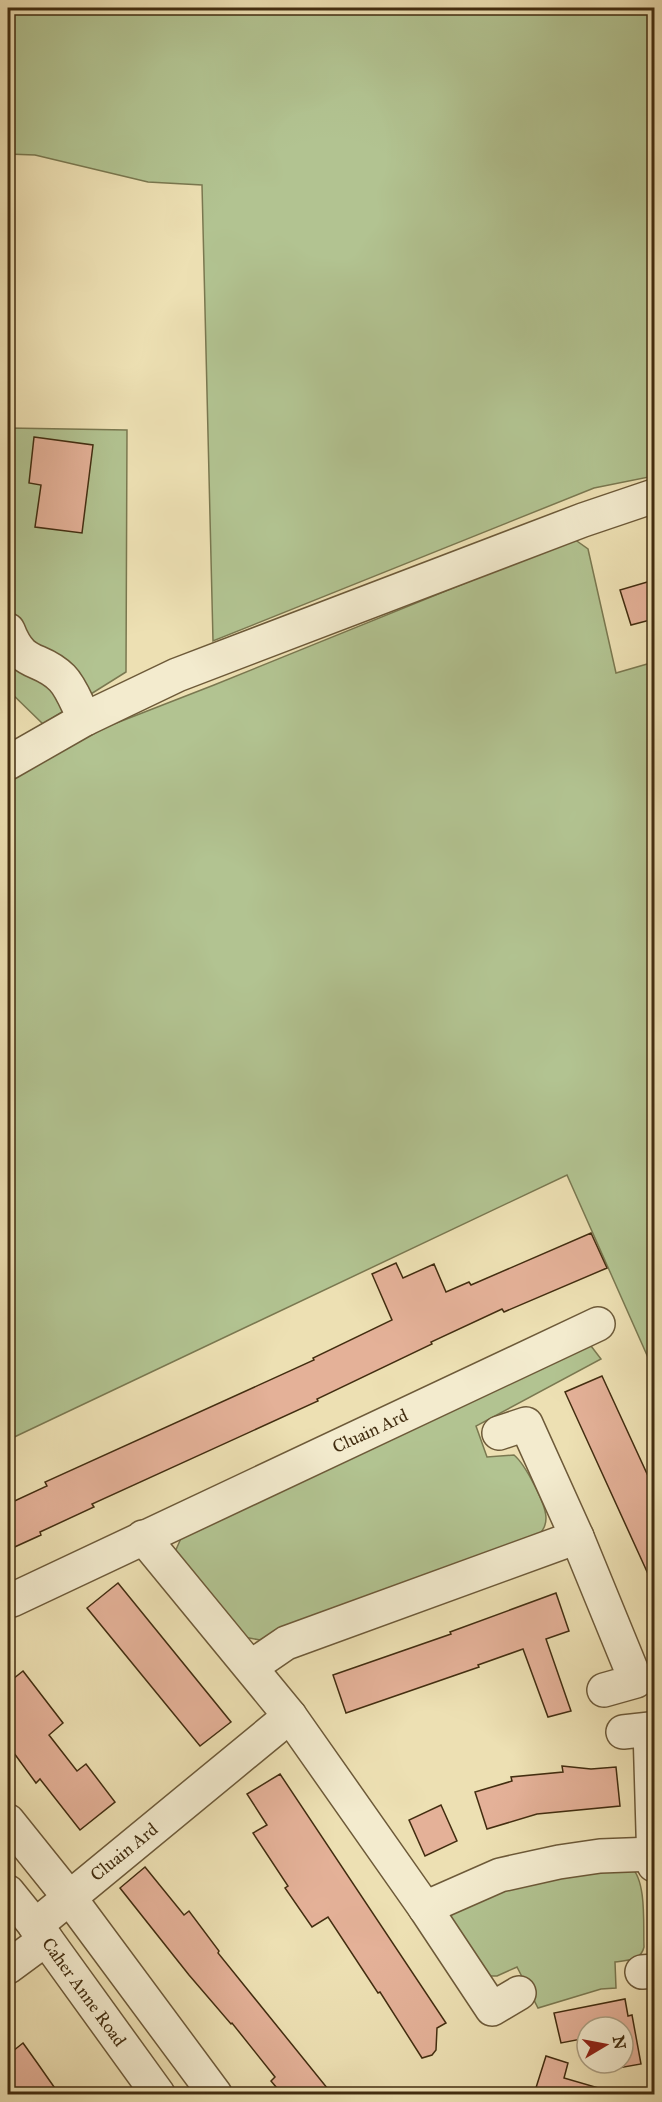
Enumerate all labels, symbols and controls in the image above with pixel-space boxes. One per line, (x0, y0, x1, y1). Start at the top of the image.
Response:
street label: Cluain Ard (329, 1404, 411, 1458)
street label: Cluain Ard (86, 1818, 162, 1886)
street label: Caher Anne Road (37, 1933, 131, 2051)
north arrow (575, 2015, 635, 2075)
text: N (609, 2034, 630, 2051)

